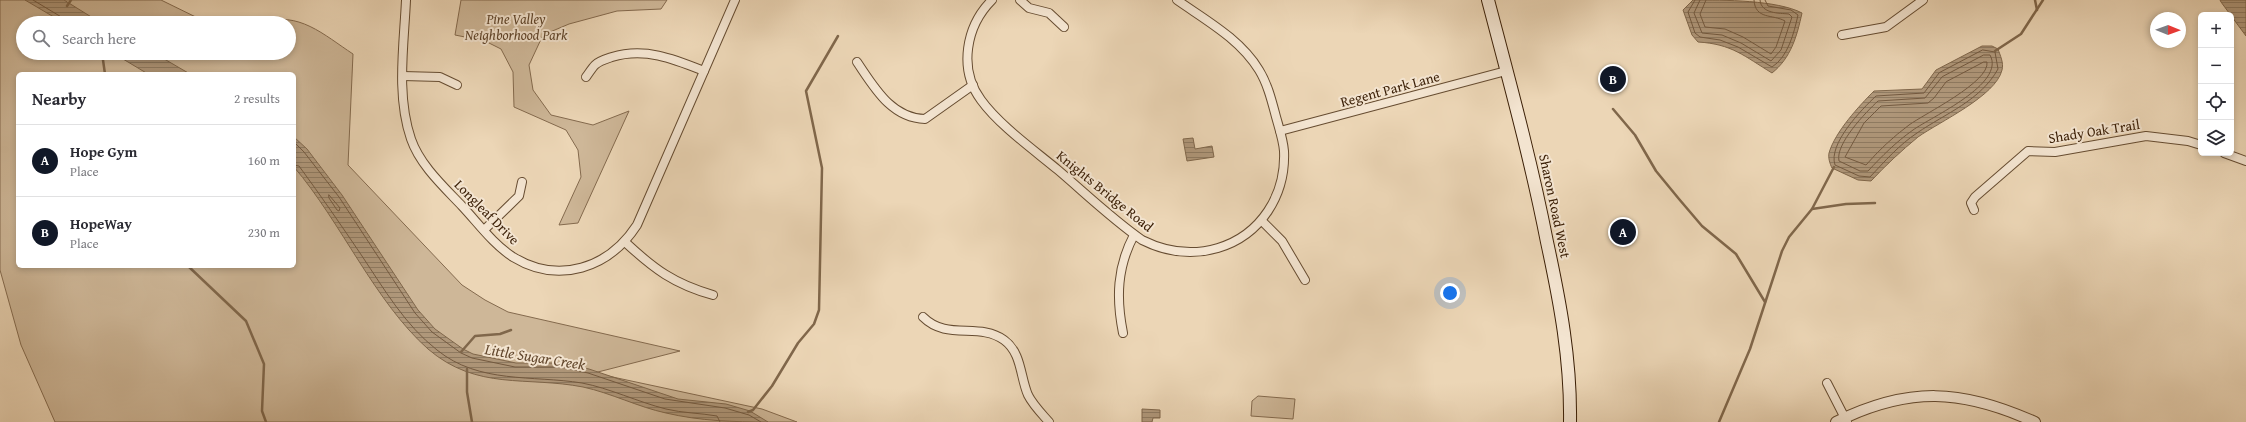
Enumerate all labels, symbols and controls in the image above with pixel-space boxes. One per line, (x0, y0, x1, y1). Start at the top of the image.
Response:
park label: Pine Valley Neighborhood Park (465, 9, 568, 45)
north arrow (2150, 12, 2186, 48)
map controls (2198, 12, 2234, 156)
button: + (2198, 12, 2234, 48)
search box (16, 16, 296, 60)
icon: search (30, 27, 52, 49)
text: Search here (62, 28, 136, 49)
button: − (2198, 48, 2234, 84)
pin: B (1600, 64, 1626, 94)
street label: Regent Park Lane (1338, 66, 1442, 112)
button: locate (2198, 84, 2234, 120)
text: Nearby (32, 86, 86, 111)
text: 2 results (234, 89, 280, 108)
street label: Shady Oak Trail (2047, 114, 2141, 148)
button: layers (2198, 120, 2234, 156)
text: Hope Gym (70, 141, 137, 162)
street label: Knights Bridge Road (1052, 146, 1158, 237)
text: A (41, 151, 49, 170)
text: 160 m (248, 151, 280, 170)
street label: Sharon Road West (1534, 152, 1576, 260)
text: Place (70, 162, 99, 181)
street label: Longleaf Drive (450, 175, 524, 249)
text: HopeWay (70, 213, 132, 234)
pin: A (1610, 217, 1636, 247)
text: B (41, 223, 49, 242)
text: 230 m (248, 223, 280, 242)
text: Place (70, 234, 99, 253)
your location (1440, 283, 1460, 303)
water label: Little Sugar Creek (482, 338, 587, 375)

